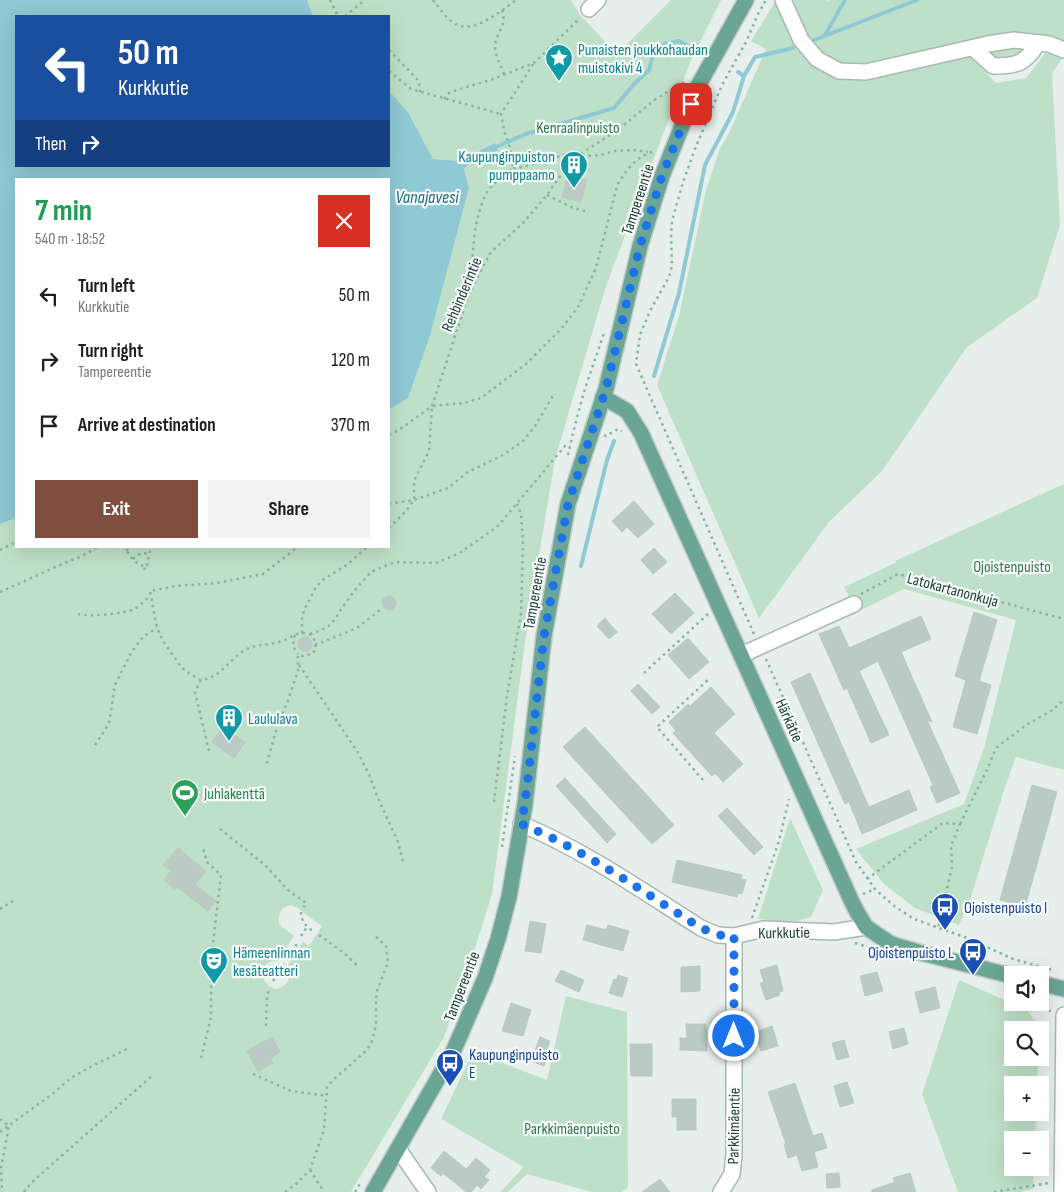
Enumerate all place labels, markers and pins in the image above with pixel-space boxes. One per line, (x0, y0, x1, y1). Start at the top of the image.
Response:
place label: Punaisten joukkohaudan muistokivi 4 (578, 41, 708, 78)
place icon: Punaisten joukkohaudan muistokivi 4 (544, 43, 574, 82)
pin (670, 83, 712, 125)
place label: Kaupunginpuiston pumppaamo (458, 148, 555, 185)
building icon: Kaupunginpuiston pumppaamo (559, 150, 589, 189)
building icon: Laululava (214, 703, 244, 742)
place label: Laululava (248, 710, 298, 729)
sports icon: Juhlakenttä (170, 778, 200, 817)
place label: Juhlakenttä (203, 785, 265, 804)
bus stop icon: Ojoistenpuisto I (930, 892, 960, 931)
place label: Ojoistenpuisto I (964, 899, 1047, 918)
bus stop icon: Ojoistenpuisto L (958, 937, 988, 976)
place label: Hämeenlinnan kesäteatteri (233, 944, 310, 981)
place label: Ojoistenpuisto L (868, 944, 954, 963)
theatre icon: Hämeenlinnan kesäteatteri (199, 946, 229, 985)
place label: Kaupunginpuisto E (469, 1046, 559, 1083)
bus stop icon: Kaupunginpuisto E (435, 1048, 465, 1087)

